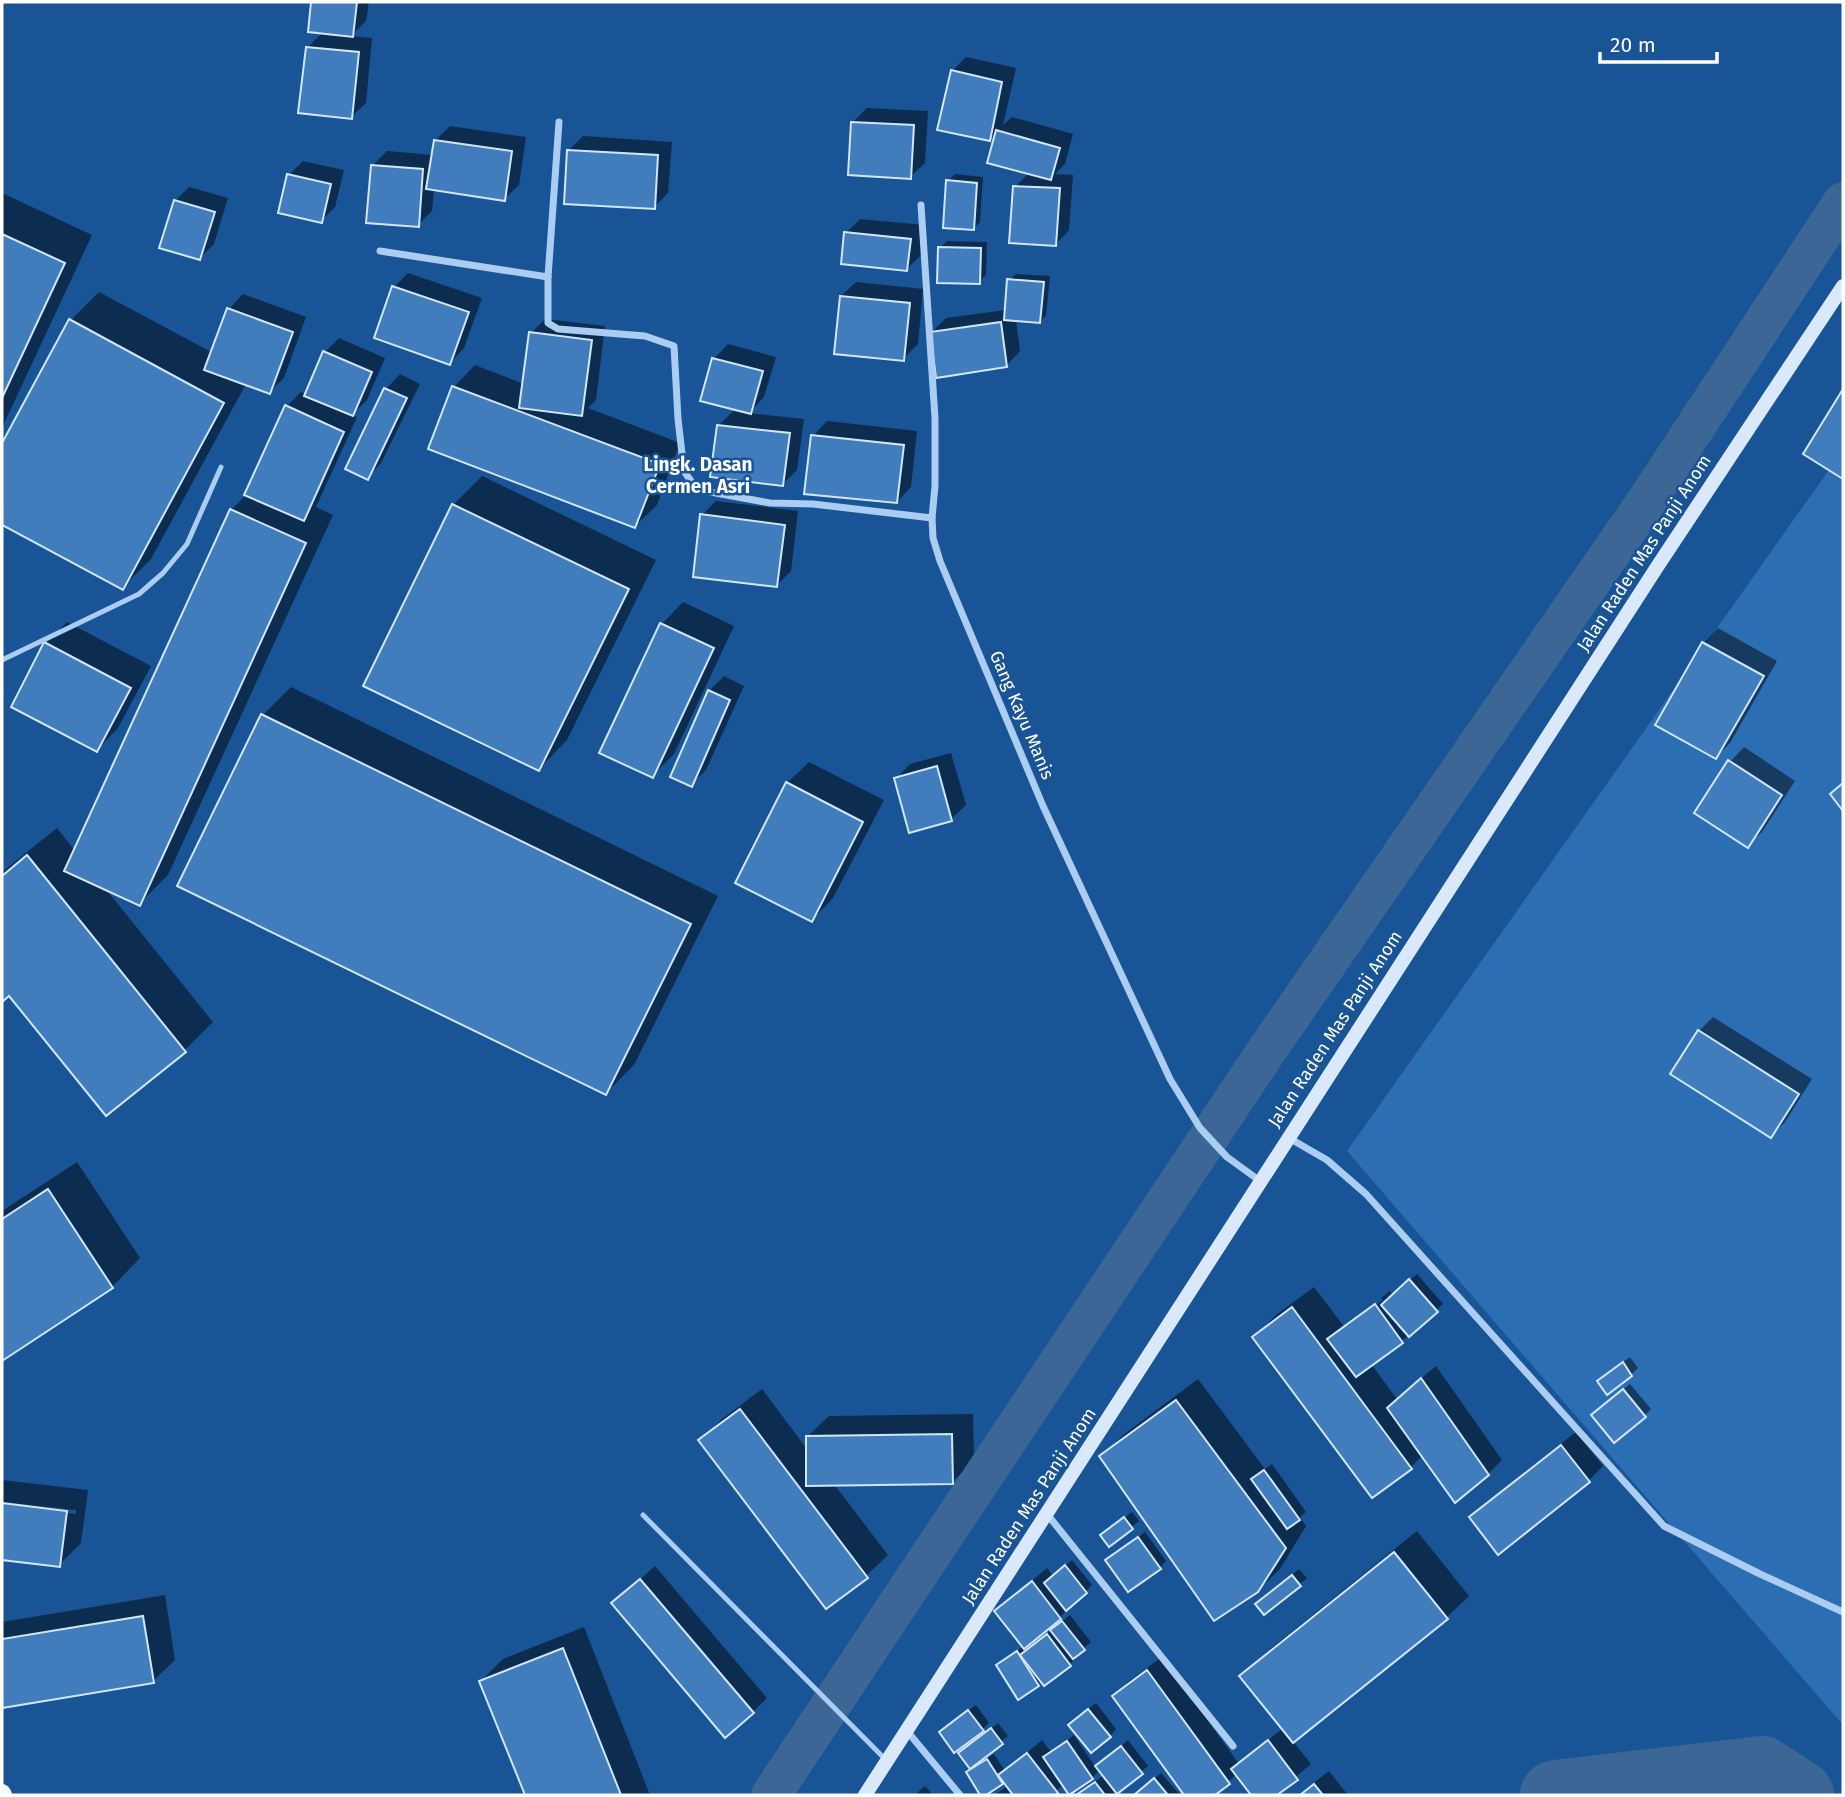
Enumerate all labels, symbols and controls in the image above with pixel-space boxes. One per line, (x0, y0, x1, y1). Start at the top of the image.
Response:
scale bar (1600, 21, 1717, 65)
text: 20 m (1610, 32, 1656, 58)
street label: Jalan Raden Mas Panji Anom (1572, 451, 1716, 655)
district label: Lingk. Dasan Cermen Asri (643, 453, 753, 498)
street label: Gang Kayu Manis (985, 647, 1059, 783)
street label: Jalan Raden Mas Panji Anom (1263, 927, 1407, 1131)
street label: Jalan Raden Mas Panji Anom (957, 1404, 1101, 1608)

